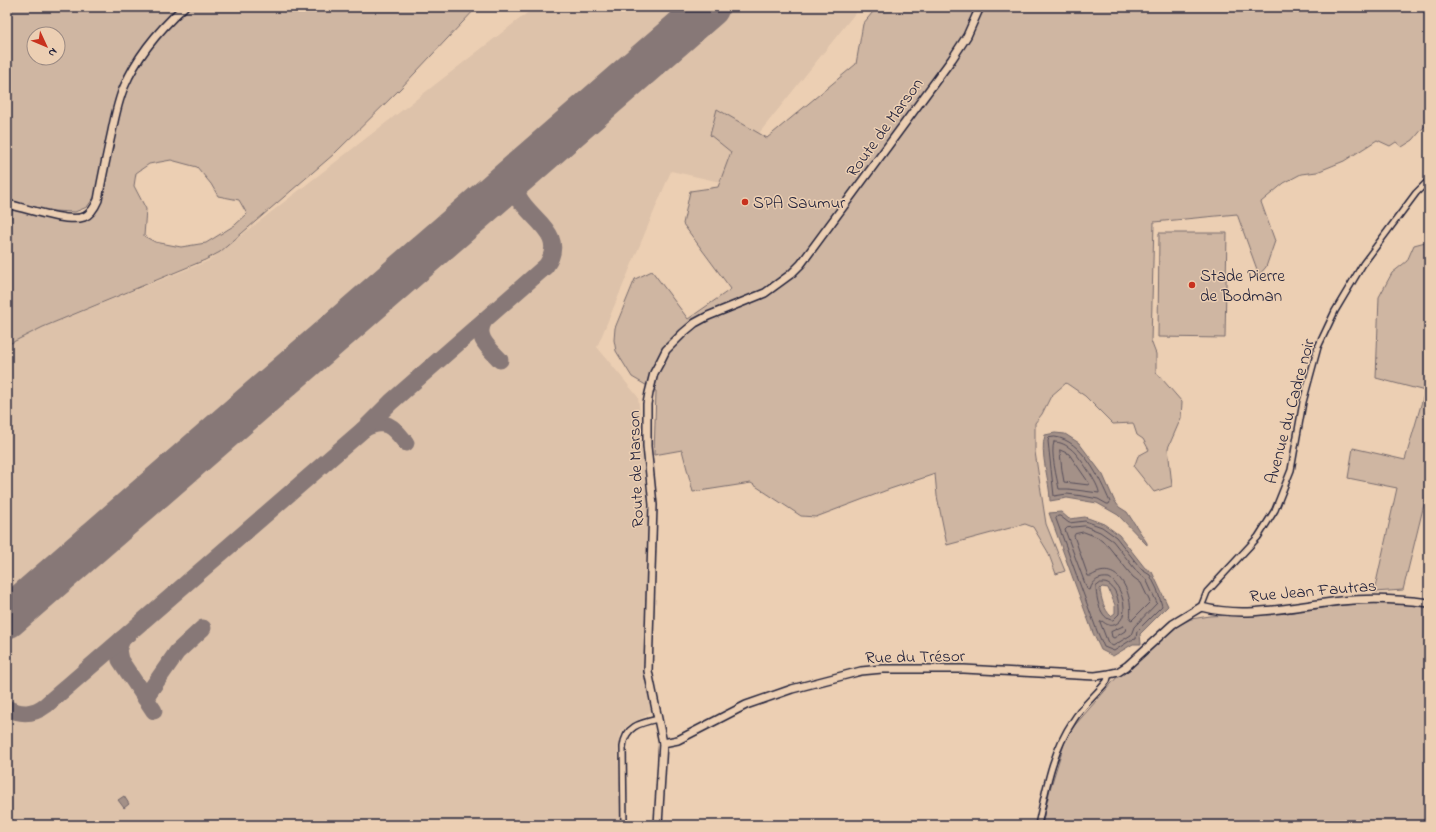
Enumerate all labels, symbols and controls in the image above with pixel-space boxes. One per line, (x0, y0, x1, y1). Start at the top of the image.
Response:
north arrow (26, 26, 66, 66)
text: N (44, 44, 61, 60)
street label: Route de Marson (841, 73, 930, 183)
place label: SPA Saumur (753, 191, 846, 216)
marker: SPA Saumur (740, 197, 750, 207)
place label: Stade Pierre de Bodman (1200, 264, 1285, 309)
marker: Stade Pierre de Bodman (1187, 280, 1197, 290)
street label: Avenue du Cadre noir (1259, 335, 1322, 487)
street label: Route de Marson (622, 410, 651, 528)
street label: Rue Jean Fautras (1249, 573, 1378, 609)
street label: Rue du Trésor (865, 644, 966, 671)

